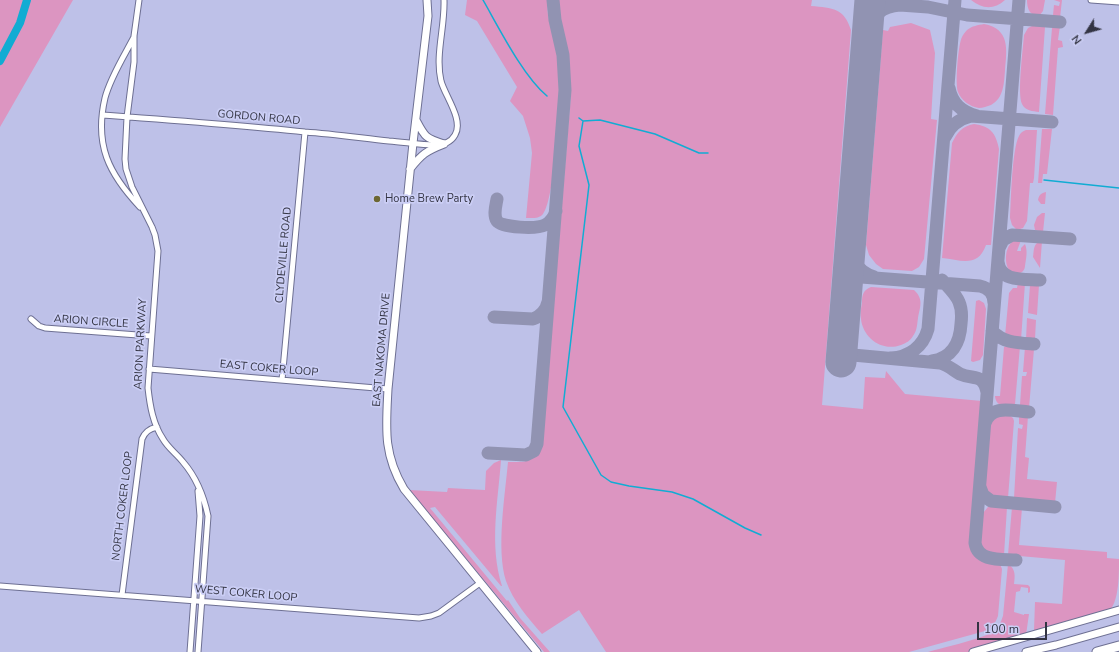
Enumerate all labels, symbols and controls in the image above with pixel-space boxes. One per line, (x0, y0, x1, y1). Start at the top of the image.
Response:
north arrow (1067, 12, 1107, 52)
text: N (1069, 32, 1085, 47)
street label: GORDON ROAD (217, 108, 301, 128)
place label: Home Brew Party (385, 192, 473, 206)
marker: Home Brew Party (372, 194, 382, 204)
street label: CLYDEVILLE ROAD (273, 206, 295, 304)
street label: EAST NAKOMA DRIVE (370, 293, 394, 407)
street label: ARION PARKWAY (132, 298, 150, 390)
street label: ARION CIRCLE (53, 313, 129, 331)
street label: EAST COKER LOOP (219, 358, 319, 380)
street label: NORTH COKER LOOP (110, 451, 136, 561)
street label: WEST COKER LOOP (194, 583, 298, 605)
scale bar (979, 614, 1049, 640)
text: 100 m (984, 621, 1019, 637)

